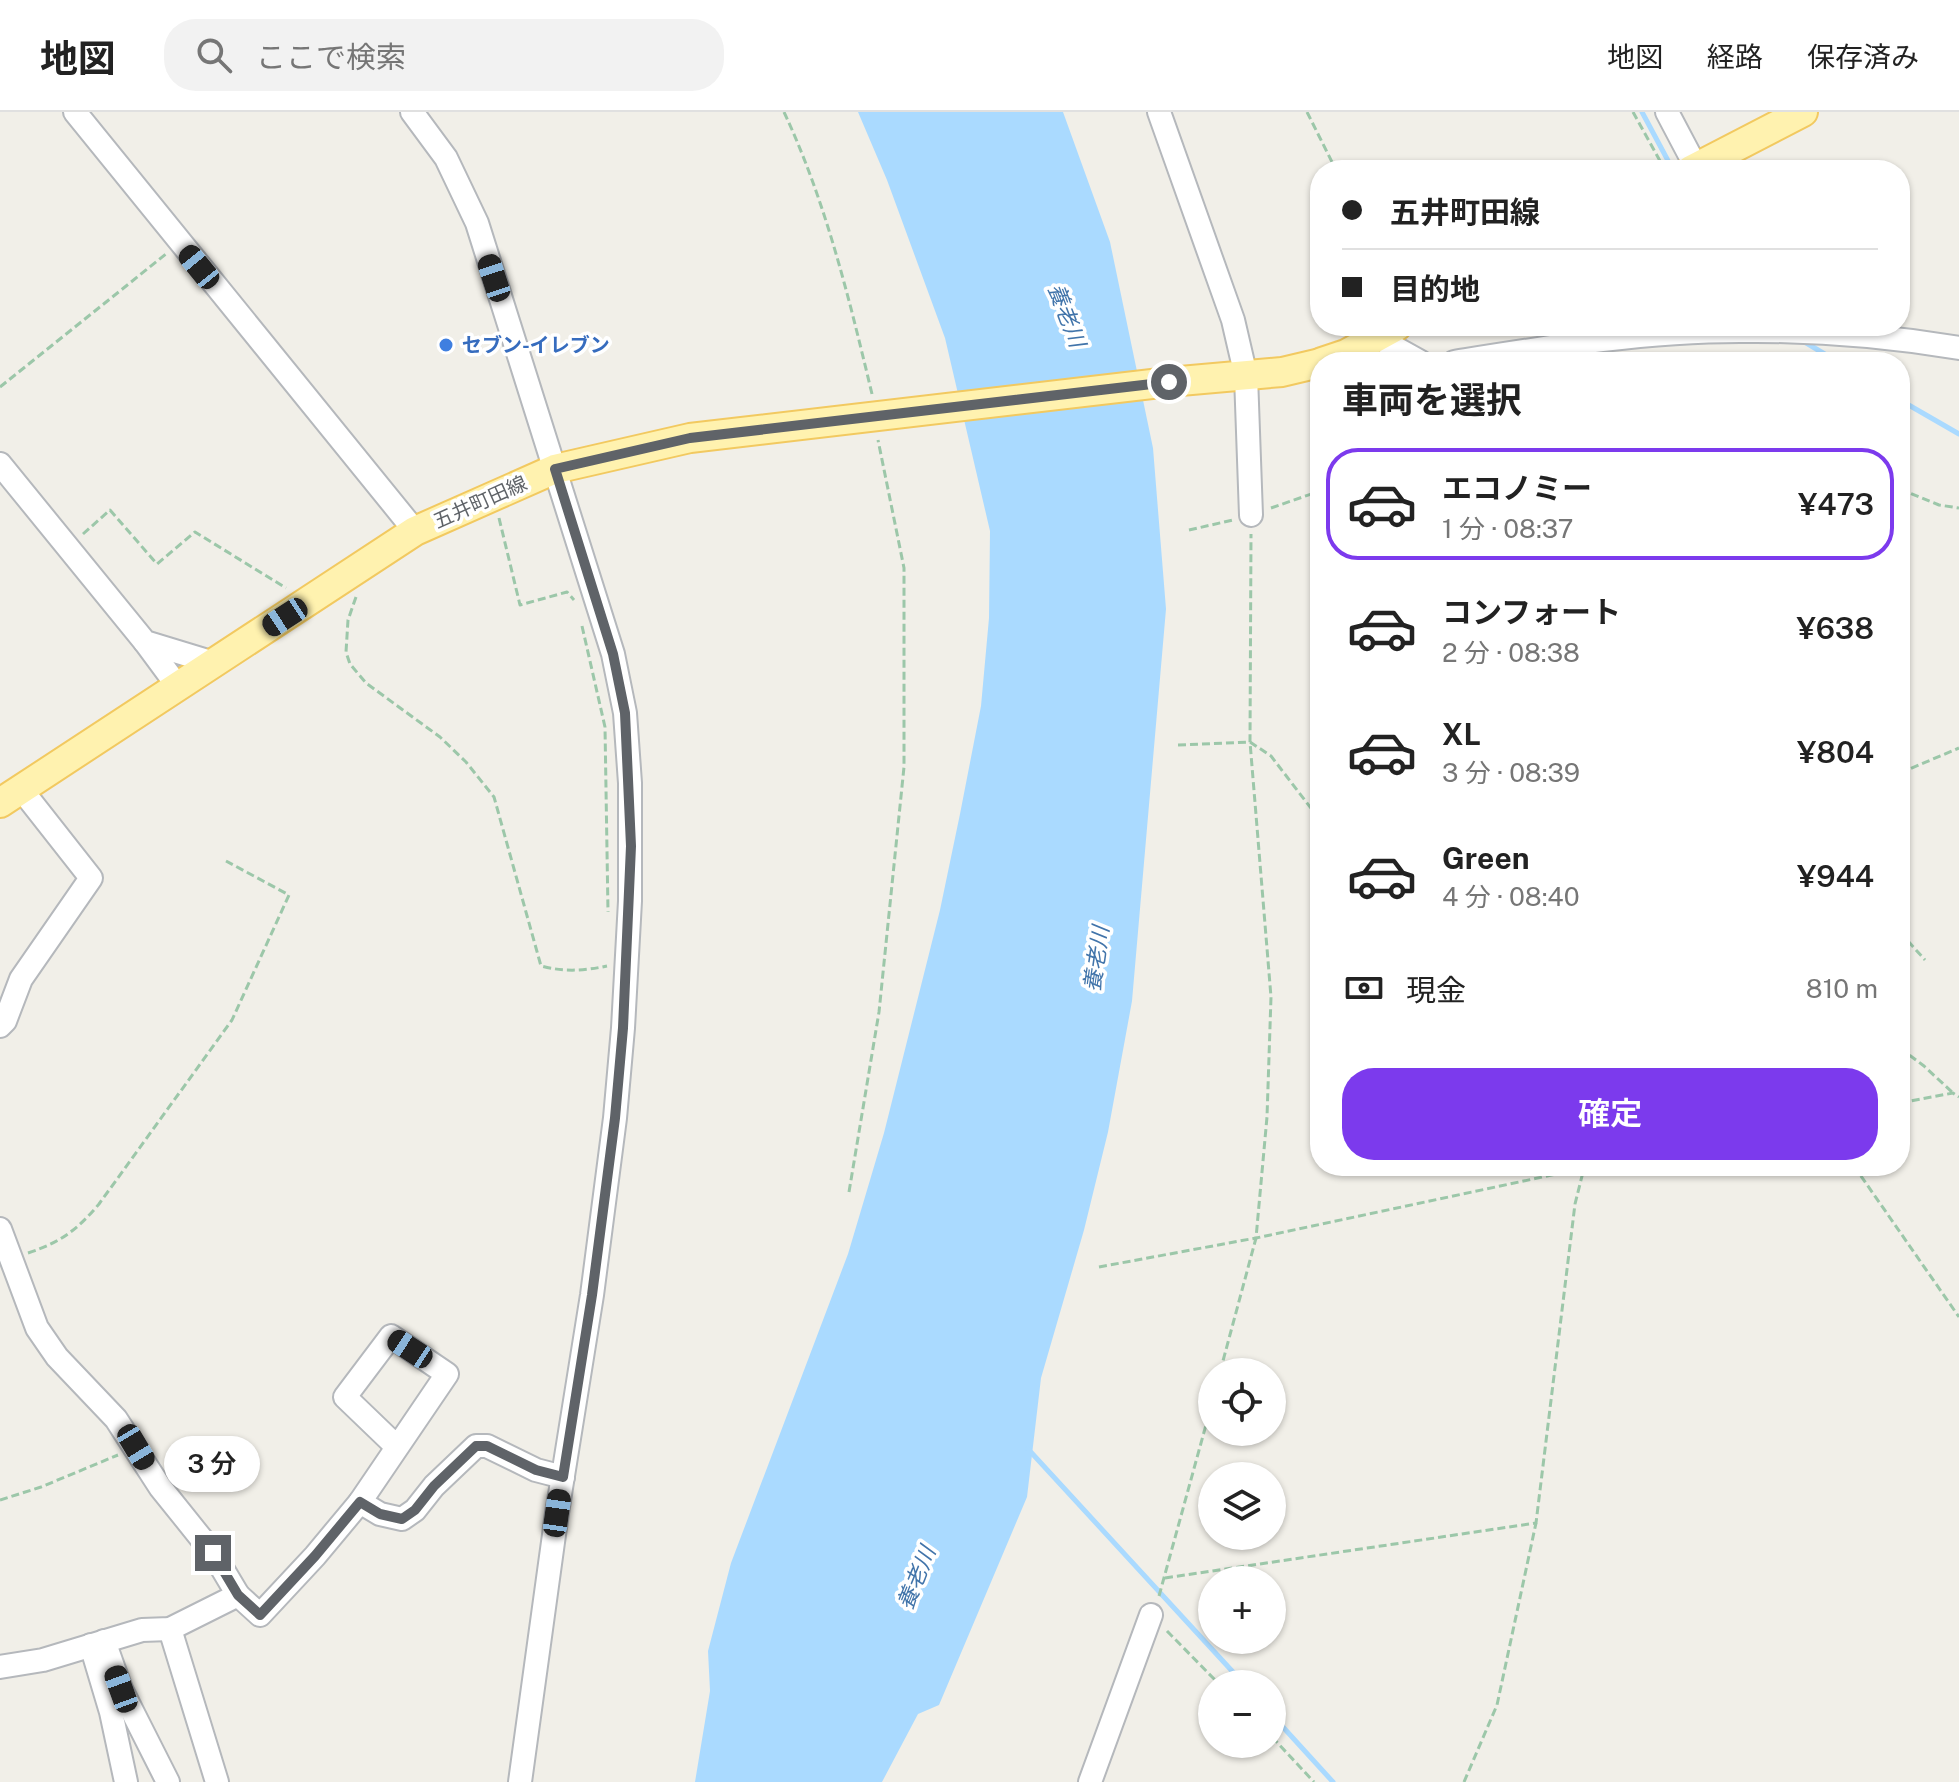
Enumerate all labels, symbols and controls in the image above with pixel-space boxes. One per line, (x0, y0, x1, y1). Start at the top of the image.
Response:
search box (164, 19, 724, 91)
icon: search (192, 33, 236, 77)
text: 地図 (40, 36, 116, 81)
text: ここで検索 (256, 39, 406, 75)
text: 地図 (1607, 40, 1663, 73)
text: 経路 (1707, 40, 1763, 73)
text: 保存済み (1807, 40, 1919, 73)
text: 五井町田線 (1390, 194, 1540, 230)
car (175, 241, 223, 293)
car (475, 251, 513, 305)
text: 目的地 (1390, 271, 1480, 307)
water label: 養老川 (1043, 280, 1092, 352)
place label: セブン-イレブン (462, 333, 610, 357)
marker: セブン-イレブン (437, 336, 455, 354)
route start (1151, 364, 1187, 400)
text: 車両を選択 (1342, 379, 1522, 421)
icon: car (1346, 468, 1418, 540)
text: エコノミー (1442, 470, 1592, 506)
street label: 五井町田線 (429, 471, 531, 533)
text: ¥473 (1798, 486, 1874, 522)
text: 1 分 · 08:37 (1442, 513, 1573, 544)
icon: car (1346, 592, 1418, 664)
car (258, 594, 312, 640)
text: コンフォート (1442, 594, 1621, 630)
text: ¥638 (1797, 610, 1874, 646)
text: 2 分 · 08:38 (1442, 637, 1580, 668)
icon: car (1346, 716, 1418, 788)
text: XL (1442, 716, 1481, 752)
text: ¥804 (1797, 734, 1874, 770)
text: 3 分 · 08:39 (1442, 757, 1580, 788)
icon: car (1346, 840, 1418, 912)
text: Green (1442, 840, 1529, 876)
text: ¥944 (1797, 858, 1874, 894)
text: 4 分 · 08:40 (1442, 881, 1580, 912)
water label: 養老川 (1079, 923, 1114, 993)
icon: cash (1342, 966, 1386, 1010)
text: 現金 (1406, 972, 1466, 1008)
text: 810 m (1806, 973, 1878, 1004)
button: 確定 (1342, 1068, 1878, 1160)
car (383, 1326, 437, 1372)
map controls (1198, 1358, 1286, 1758)
button: locate (1198, 1358, 1286, 1446)
car (113, 1420, 159, 1474)
callout: 3 分 (165, 1437, 261, 1493)
text: 3 分 (188, 1448, 236, 1479)
button: layers (1198, 1462, 1286, 1550)
car (542, 1488, 572, 1538)
route end (195, 1535, 231, 1571)
water label: 養老川 (892, 1541, 941, 1613)
button: + (1198, 1566, 1286, 1654)
car (102, 1662, 140, 1716)
button: − (1198, 1670, 1286, 1758)

